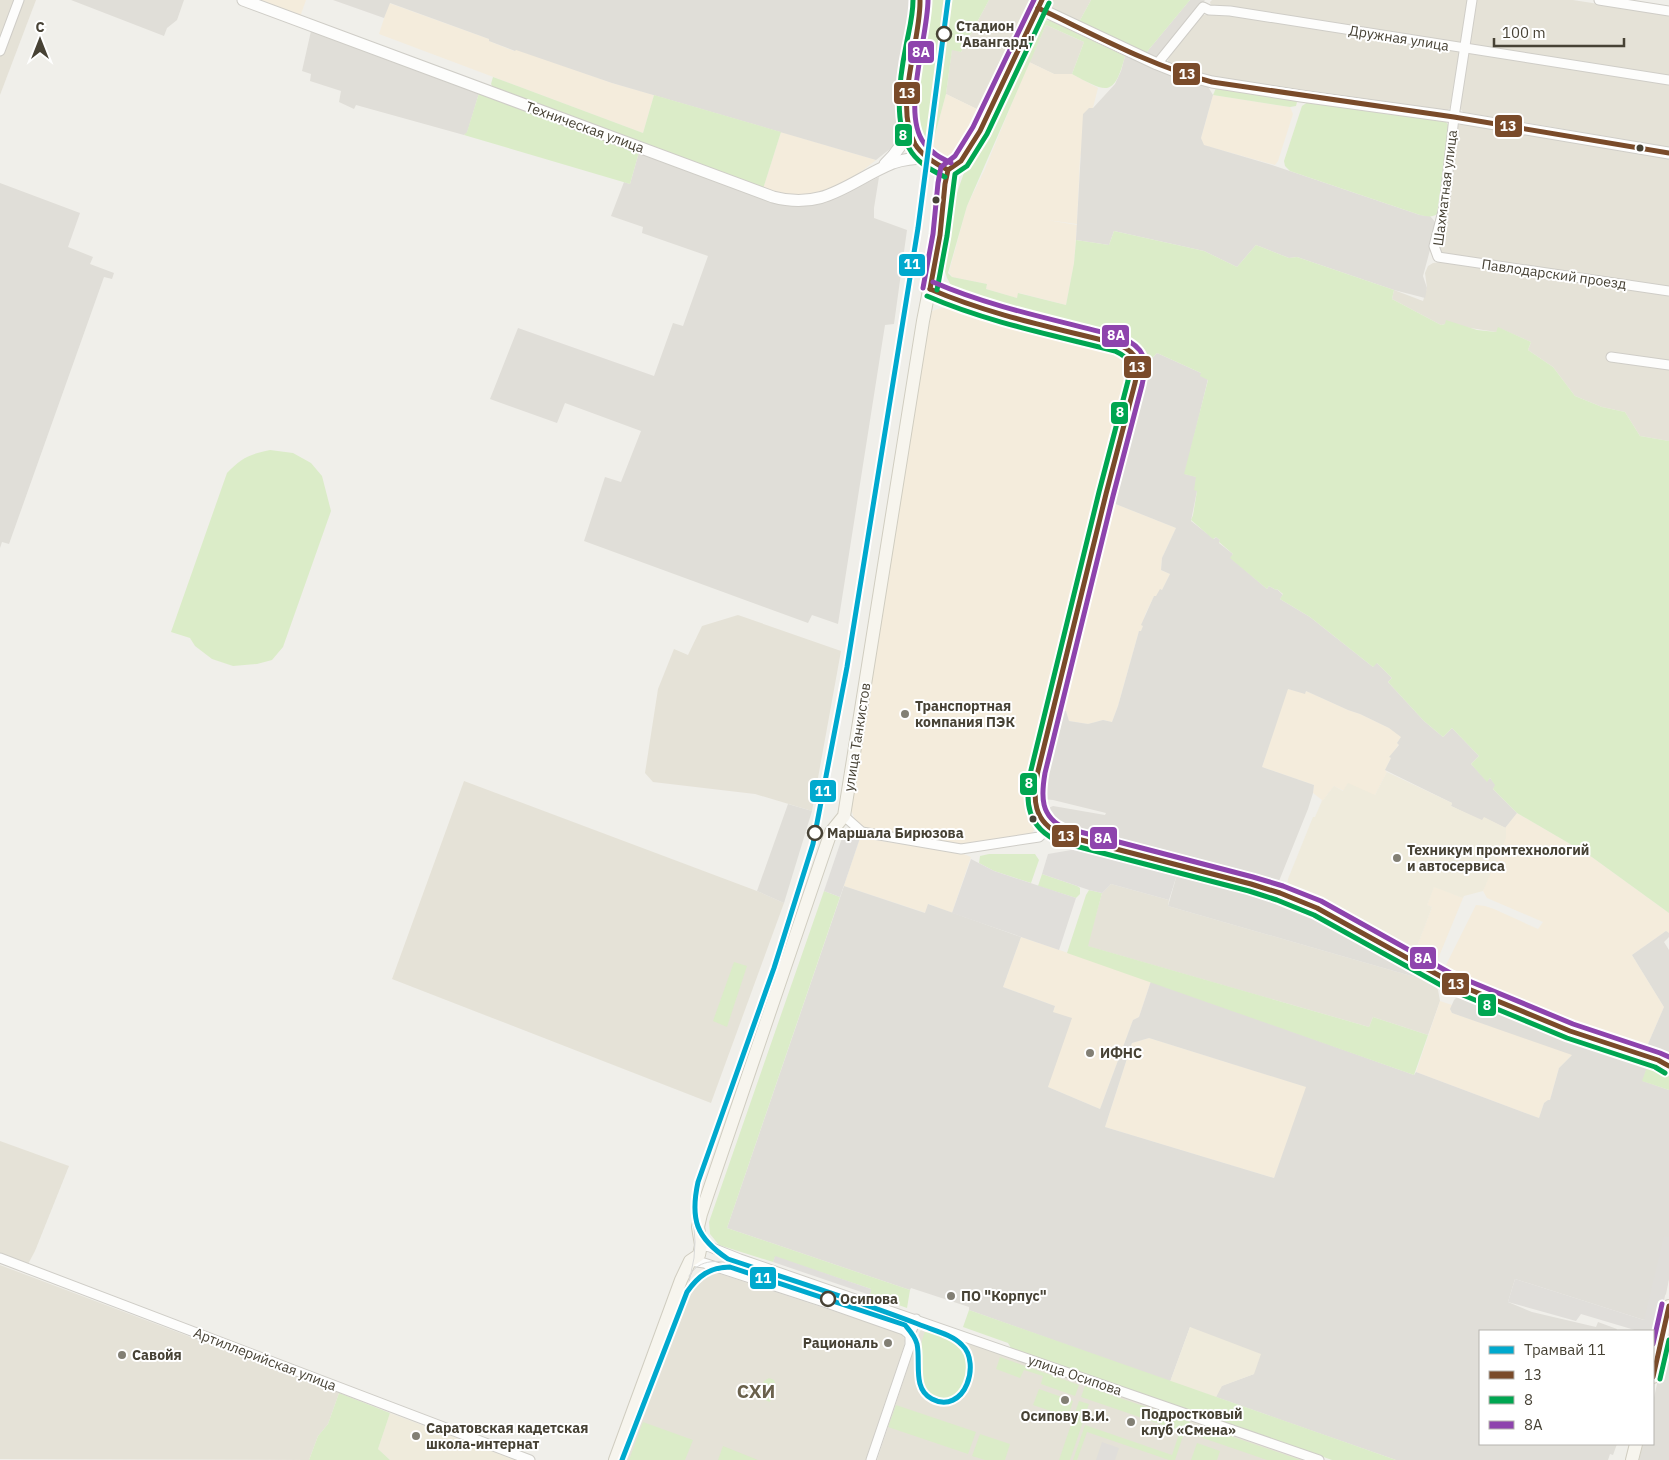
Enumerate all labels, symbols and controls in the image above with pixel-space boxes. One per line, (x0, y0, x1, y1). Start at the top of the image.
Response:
north arrow (15, 15, 65, 65)
scale bar (1494, 15, 1624, 47)
place label: Стадион "Авангард" (956, 17, 1035, 51)
text: С (35, 18, 45, 36)
street label: Дружная улица (1348, 21, 1451, 55)
text: 100 m (1502, 23, 1546, 42)
marker: Стадион "Авангард" (936, 26, 952, 42)
line badge: 8А (907, 40, 935, 64)
text: 8А (912, 43, 930, 61)
line badge: 13 (1172, 62, 1201, 86)
text: 13 (1179, 65, 1195, 83)
line badge: 13 (893, 81, 921, 105)
text: 13 (899, 84, 915, 102)
street label: Техническая улица (523, 97, 647, 157)
line badge: 13 (1494, 114, 1523, 138)
text: 13 (1500, 117, 1516, 135)
line badge: 8 (894, 123, 913, 147)
text: 8 (899, 126, 907, 144)
street label: Шахматная улица (1429, 128, 1461, 247)
unlabelled marker (1635, 143, 1645, 153)
unlabelled marker (931, 195, 941, 205)
line badge: 11 (898, 253, 926, 277)
text: 11 (904, 255, 921, 273)
street label: Павлодарский проезд (1480, 255, 1628, 293)
line badge: 8А (1101, 324, 1130, 348)
text: 8А (1107, 326, 1125, 344)
line badge: 13 (1123, 355, 1152, 379)
text: 13 (1129, 358, 1145, 376)
line badge: 8 (1110, 401, 1129, 425)
text: 8 (1116, 403, 1124, 421)
street label: улица Танкистов (840, 681, 874, 793)
place label: Транспортная компания ПЭК (915, 697, 1015, 731)
marker: Транспортная компания ПЭК (899, 708, 911, 720)
line badge: 8 (1019, 772, 1038, 796)
text: 8 (1025, 774, 1033, 792)
line badge: 11 (809, 779, 837, 803)
text: 11 (815, 782, 832, 800)
unlabelled marker (1028, 814, 1038, 824)
place label: Маршала Бирюзова (827, 824, 964, 842)
line badge: 13 (1051, 824, 1080, 848)
marker: Маршала Бирюзова (807, 825, 823, 841)
line badge: 8А (1089, 826, 1118, 850)
text: 13 (1058, 827, 1074, 845)
text: 8А (1094, 829, 1112, 847)
place label: Техникум промтехнологий и автосервиса (1407, 841, 1589, 875)
marker: Техникум промтехнологий и автосервиса (1391, 852, 1403, 864)
line badge: 8А (1409, 946, 1437, 970)
text: 8А (1414, 949, 1432, 967)
line badge: 13 (1441, 972, 1470, 996)
text: 13 (1448, 975, 1464, 993)
line badge: 8 (1477, 993, 1497, 1017)
text: 8 (1483, 996, 1491, 1014)
place label: ИФНС (1100, 1044, 1142, 1062)
marker: ИФНС (1084, 1047, 1096, 1059)
line badge: 11 (749, 1266, 777, 1290)
text: 11 (755, 1269, 772, 1287)
place label: ПО "Корпус" (961, 1287, 1047, 1305)
place label: Осипова (840, 1290, 898, 1308)
marker: ПО "Корпус" (945, 1290, 957, 1302)
marker: Осипова (820, 1291, 836, 1307)
street label: Артиллерийская улица (191, 1323, 339, 1395)
legend (1479, 1330, 1654, 1445)
place label: Рациональ (803, 1334, 878, 1352)
marker: Рациональ (882, 1337, 894, 1349)
text: Трамвай 11 (1524, 1340, 1606, 1359)
place label: Савойя (132, 1346, 182, 1364)
marker: Савойя (116, 1349, 128, 1361)
street label: улица Осипова (1026, 1350, 1125, 1400)
text: 13 (1524, 1365, 1542, 1384)
district label: СХИ (737, 1379, 775, 1403)
text: 8 (1524, 1390, 1533, 1409)
marker: Осипову В.И. (1059, 1394, 1071, 1406)
place label: Подростковый клуб «Смена» (1141, 1405, 1243, 1439)
place label: Осипову В.И. (1021, 1407, 1109, 1425)
text: 8А (1524, 1415, 1543, 1434)
marker: Подростковый клуб «Смена» (1125, 1416, 1137, 1428)
place label: Саратовская кадетская школа-интернат (426, 1419, 588, 1453)
marker: Саратовская кадетская школа-интернат (410, 1430, 422, 1442)

